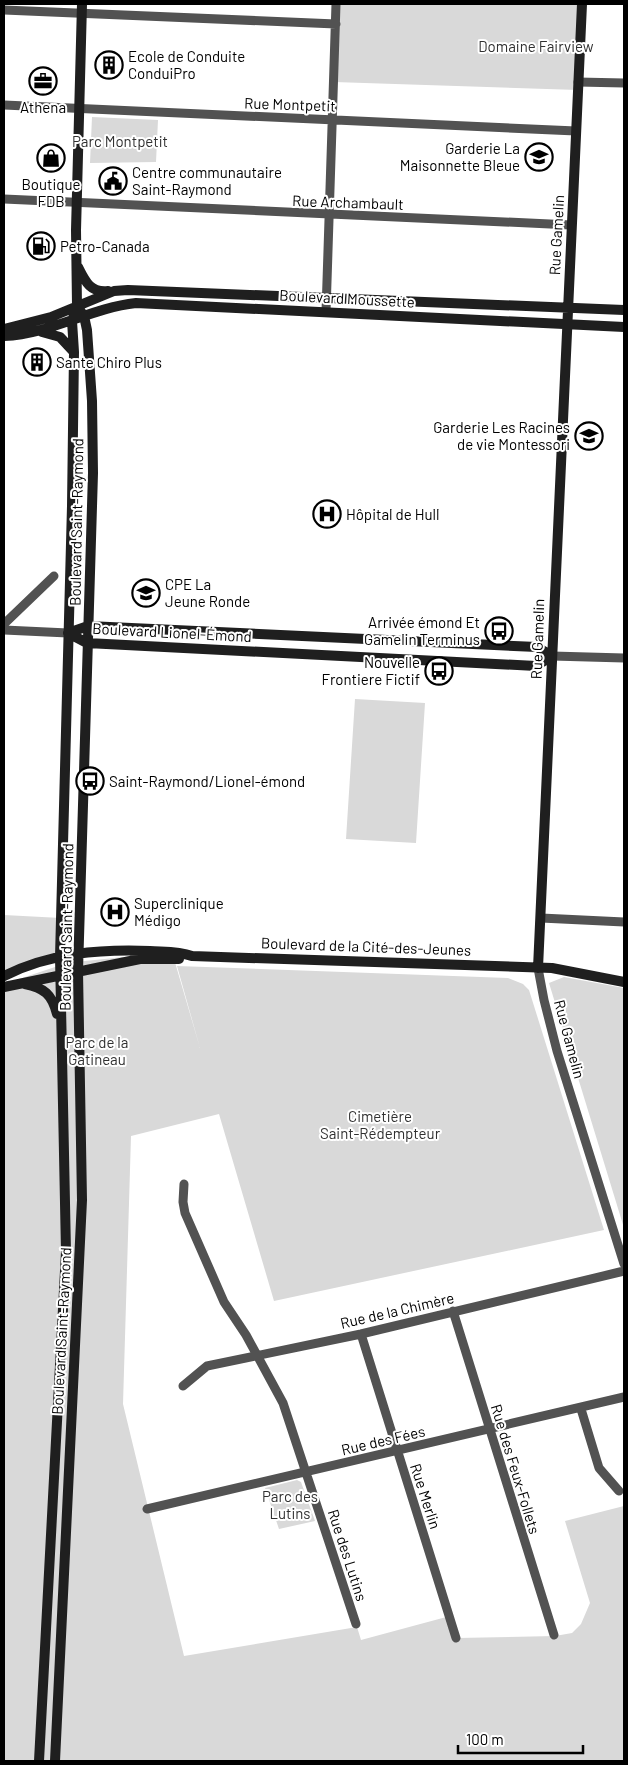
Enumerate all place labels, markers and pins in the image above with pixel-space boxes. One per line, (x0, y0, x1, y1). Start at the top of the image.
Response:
place label: Ecole de Conduite ConduiPro (128, 47, 245, 82)
building icon: Ecole de Conduite ConduiPro (94, 50, 124, 80)
office icon: Athena (28, 66, 58, 96)
place label: Athena (20, 98, 66, 116)
place label: Garderie La Maisonnette Bleue (400, 139, 520, 174)
school or university icon: Garderie La Maisonnette Bleue (524, 142, 554, 172)
shop icon: Boutique FDB (36, 143, 66, 173)
place label: Centre communautaire Saint-Raymond (132, 163, 282, 198)
public building icon: Centre communautaire Saint-Raymond (98, 166, 128, 196)
place label: Boutique FDB (21, 175, 81, 210)
fuel station icon: Petro-Canada (26, 231, 56, 261)
place label: Petro-Canada (60, 237, 150, 255)
building icon: Sante Chiro Plus (22, 347, 52, 377)
place label: Sante Chiro Plus (56, 353, 162, 371)
place label: Garderie Les Racines de vie Montessori (433, 418, 570, 453)
school or university icon: Garderie Les Racines de vie Montessori (574, 421, 604, 451)
hospital icon: Hôpital de Hull (312, 499, 342, 529)
place label: Hôpital de Hull (346, 505, 439, 523)
place label: CPE La Jeune Ronde (165, 575, 250, 610)
school or university icon: CPE La Jeune Ronde (131, 578, 161, 608)
place label: Arrivée émond Et Gamelin Terminus (364, 613, 480, 648)
bus stop icon: Arrivée émond Et Gamelin Terminus (484, 616, 514, 646)
place label: Nouvelle Frontiere Fictif (322, 653, 420, 688)
bus stop icon: Nouvelle Frontiere Fictif (424, 656, 454, 686)
bus stop icon: Saint-Raymond/Lionel-émond (75, 766, 105, 796)
place label: Saint-Raymond/Lionel-émond (109, 772, 305, 790)
place label: Superclinique Médigo (134, 894, 224, 929)
hospital icon: Superclinique Médigo (100, 897, 130, 927)

